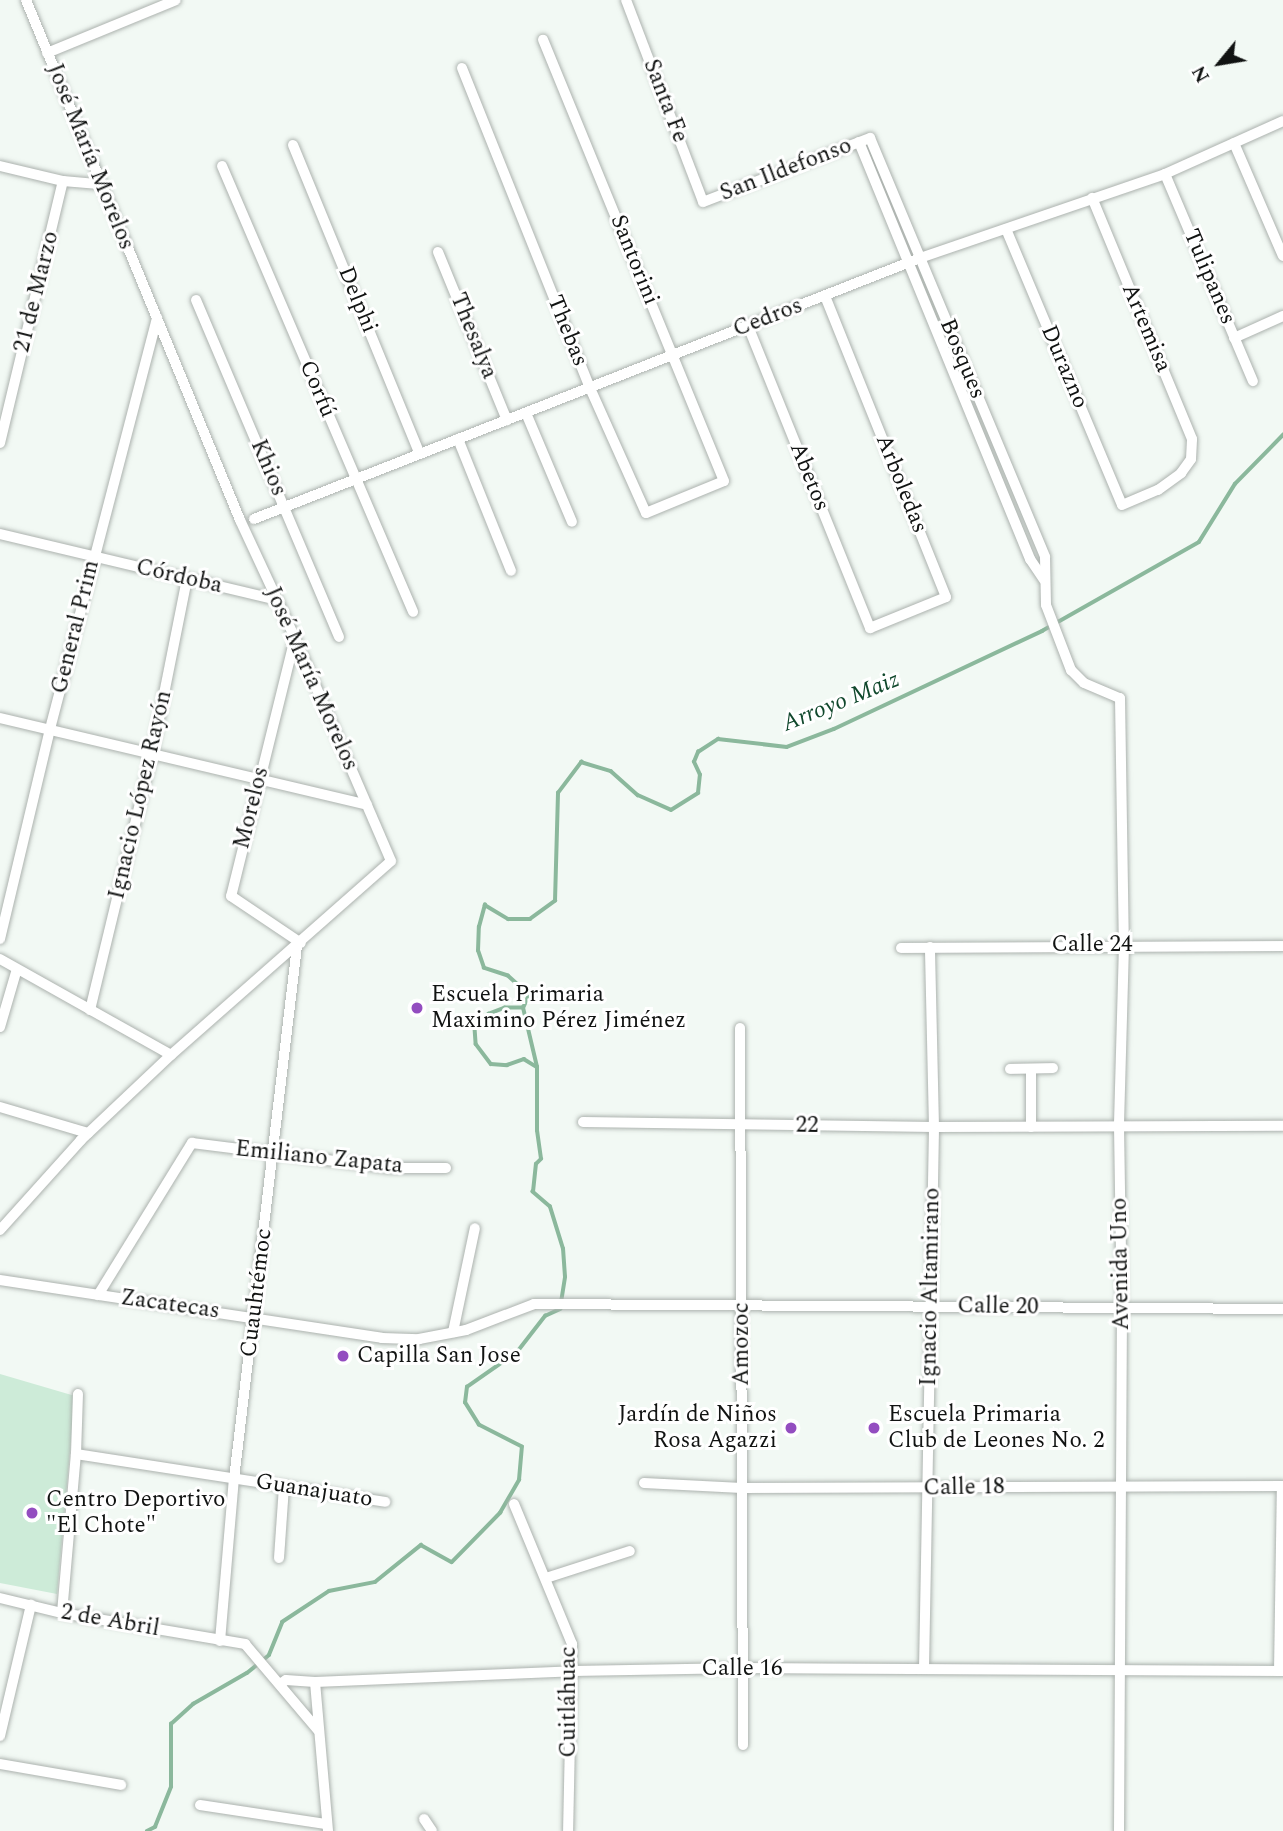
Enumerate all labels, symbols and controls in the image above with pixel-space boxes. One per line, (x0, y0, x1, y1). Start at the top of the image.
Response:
north arrow (1185, 28, 1255, 98)
street label: Santa Fe (637, 55, 693, 147)
street label: José María Morelos (40, 60, 140, 254)
text: N (1185, 60, 1218, 88)
street label: San Ildefonso (716, 132, 856, 208)
street label: Santorini (603, 211, 665, 309)
street label: Tulipanes (1177, 225, 1241, 329)
street label: 21 de Marzo (9, 228, 65, 356)
street label: Delphi (331, 263, 383, 337)
street label: Artemisa (1115, 279, 1177, 377)
street label: Thesalya (443, 289, 503, 383)
street label: Thebas (540, 291, 594, 371)
street label: Cedros (729, 292, 807, 344)
street label: Bosques (933, 315, 991, 403)
street label: Durazno (1034, 321, 1094, 413)
street label: Corfú (293, 356, 341, 422)
street label: Arboledas (869, 431, 933, 537)
street label: Khios (244, 435, 292, 501)
street label: Abetos (783, 439, 835, 515)
street label: Córdoba (133, 554, 225, 600)
street label: General Prim (46, 557, 106, 697)
street label: José María Morelos (258, 583, 364, 775)
water label: Arroyo Maiz (778, 665, 904, 739)
street label: Ignacio López Rayón (104, 688, 178, 902)
street label: Morelos (228, 764, 276, 852)
street label: Calle 24 (1051, 931, 1133, 959)
place label: Escuela Primaria Maximino Pérez Jiménez (431, 981, 686, 1035)
marker: Escuela Primaria Maximino Pérez Jiménez (409, 1000, 425, 1016)
street label: 22 (795, 1112, 819, 1140)
street label: Emiliano Zapata (234, 1135, 404, 1181)
street label: Ignacio Altamirano (915, 1187, 947, 1387)
street label: Avenida Uno (1106, 1197, 1136, 1331)
street label: Cuauhtémoc (235, 1227, 279, 1359)
street label: Zacatecas (119, 1284, 221, 1326)
street label: Calle 20 (957, 1292, 1039, 1322)
street label: Amozoc (728, 1302, 756, 1386)
place label: Capilla San Jose (357, 1342, 521, 1370)
marker: Capilla San Jose (335, 1348, 351, 1364)
place label: Jardín de Niños Rosa Agazzi (618, 1401, 777, 1455)
place label: Escuela Primaria Club de Leones No. 2 (888, 1401, 1105, 1455)
marker: Jardín de Niños Rosa Agazzi (783, 1420, 799, 1436)
marker: Escuela Primaria Club de Leones No. 2 (866, 1420, 882, 1436)
street label: Guanajuato (253, 1468, 375, 1514)
street label: Calle 18 (923, 1473, 1005, 1503)
place label: Centro Deportivo "El Chote" (46, 1486, 225, 1540)
marker: Centro Deportivo "El Chote" (24, 1505, 40, 1521)
street label: 2 de Abril (58, 1599, 162, 1643)
street label: Cuitláhuac (555, 1646, 583, 1758)
street label: Calle 16 (701, 1655, 783, 1683)

